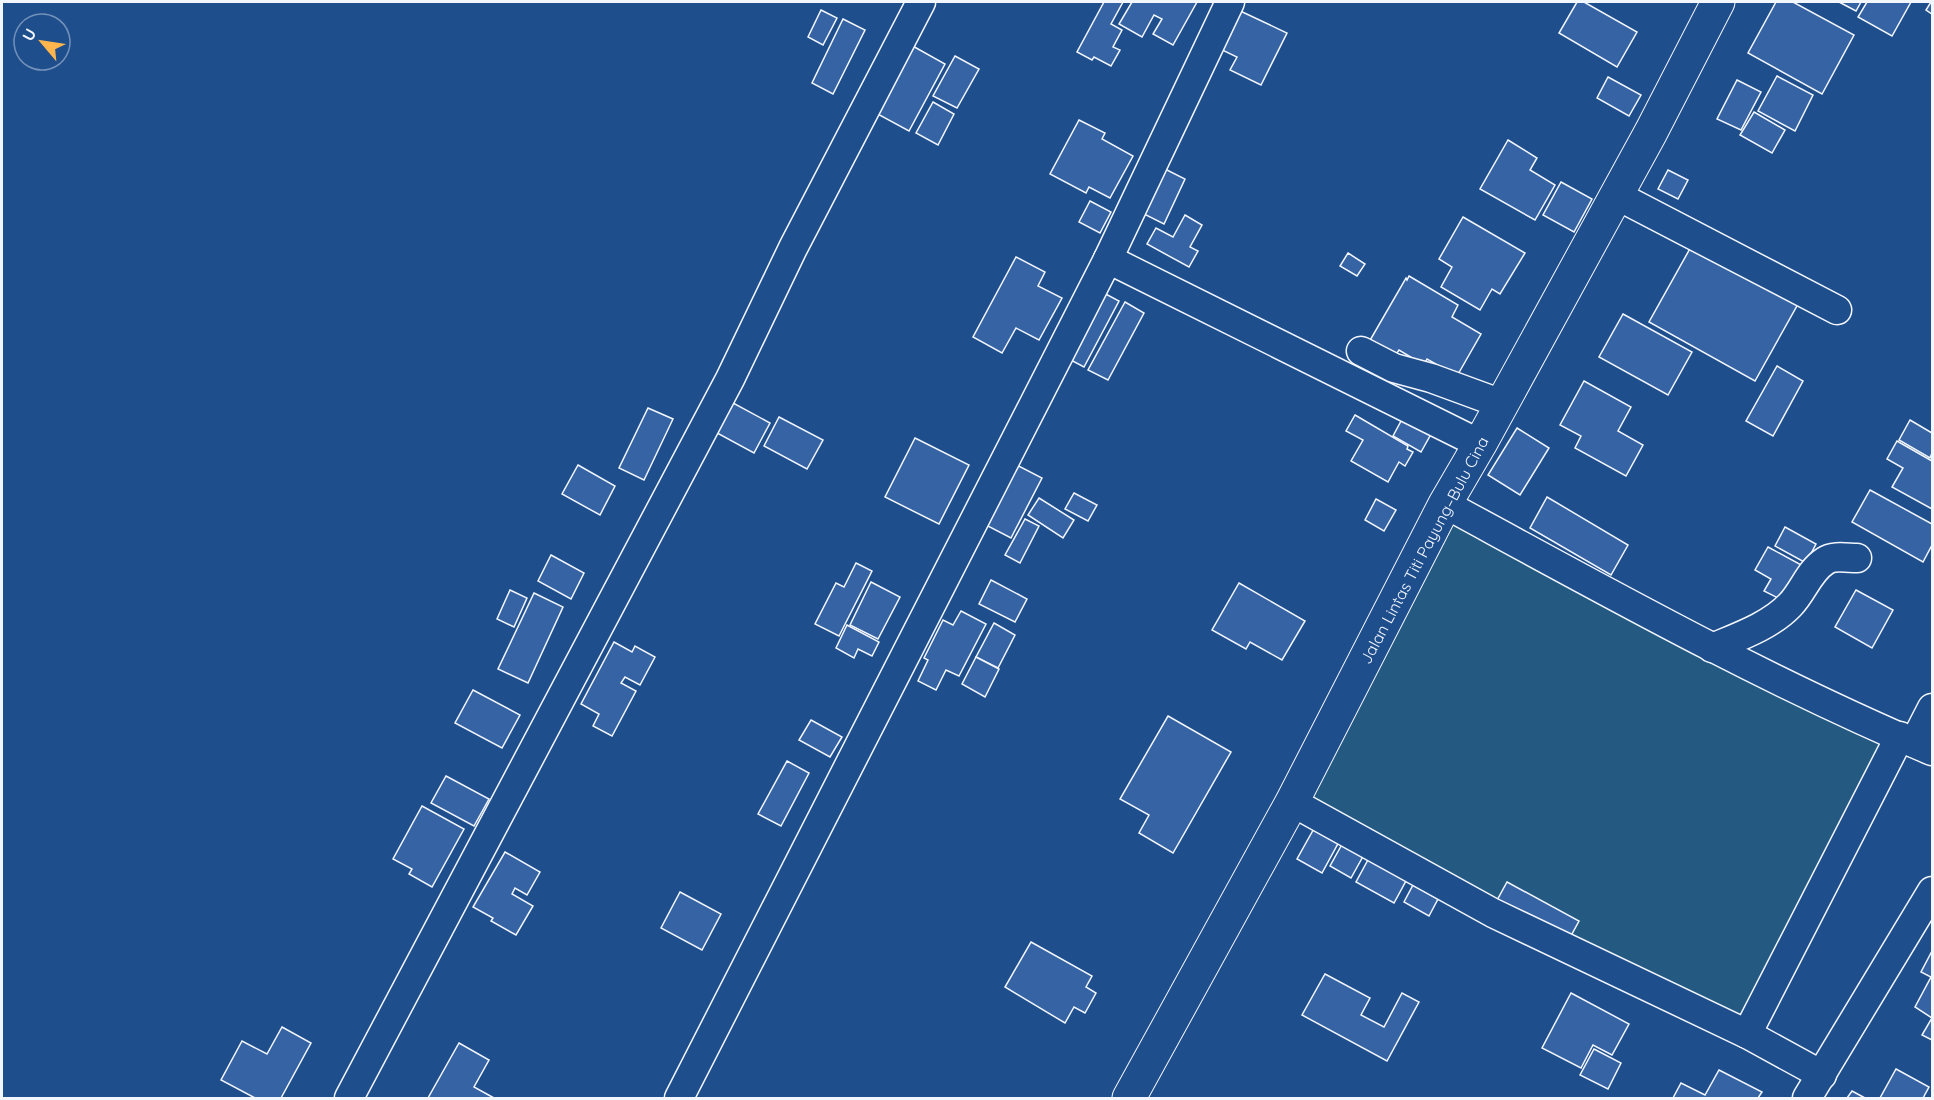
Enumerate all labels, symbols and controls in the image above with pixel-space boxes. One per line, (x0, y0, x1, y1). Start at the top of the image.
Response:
north arrow (12, 12, 72, 72)
text: U (17, 25, 40, 45)
street label: Jalan Lintas Titi Payung–Bulu Cina (1355, 433, 1493, 667)

